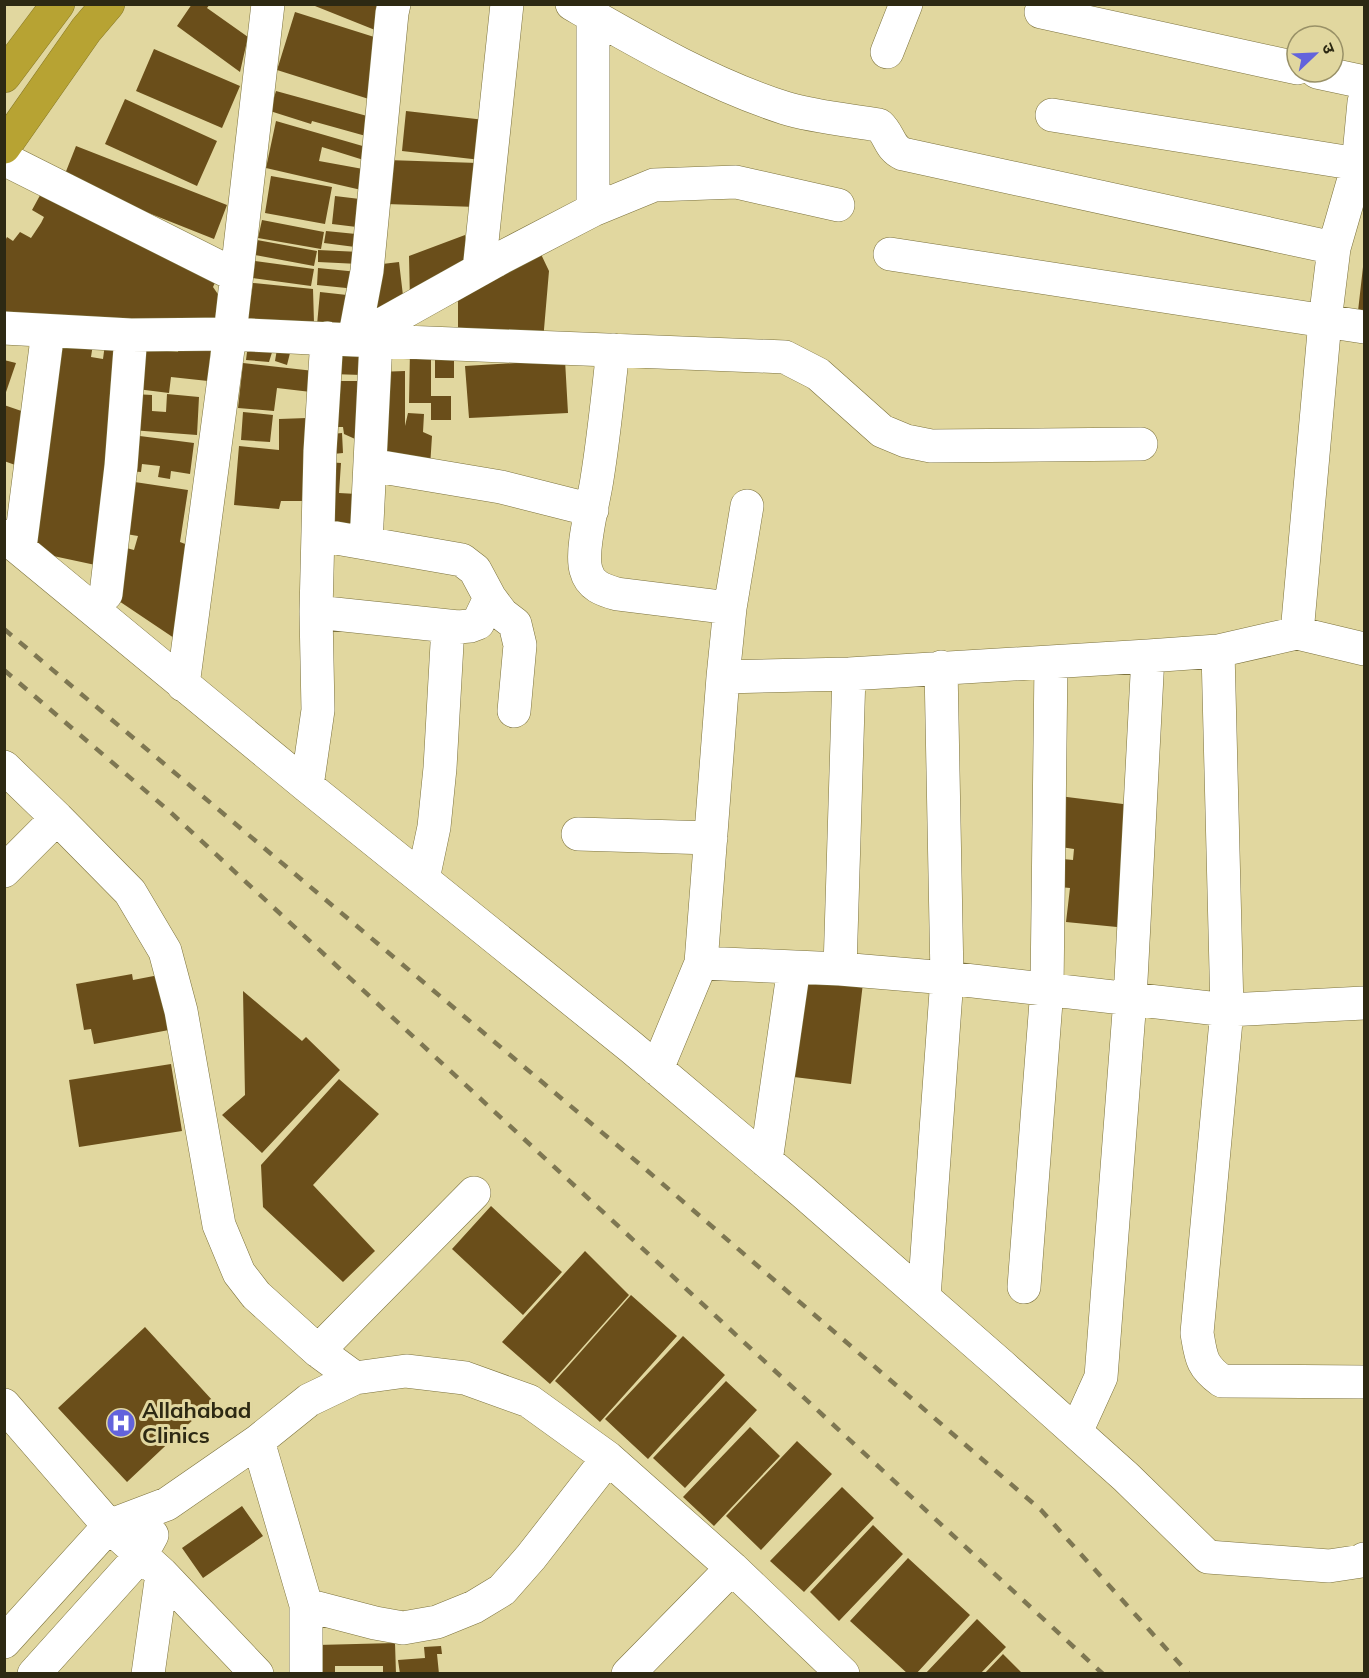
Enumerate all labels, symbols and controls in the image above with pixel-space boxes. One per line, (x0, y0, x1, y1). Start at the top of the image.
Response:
north arrow (1285, 24, 1345, 84)
text: उ (1318, 40, 1340, 57)
place label: Allahabad Clinics (142, 1396, 251, 1449)
hospital icon: Allahabad Clinics (105, 1407, 137, 1439)

